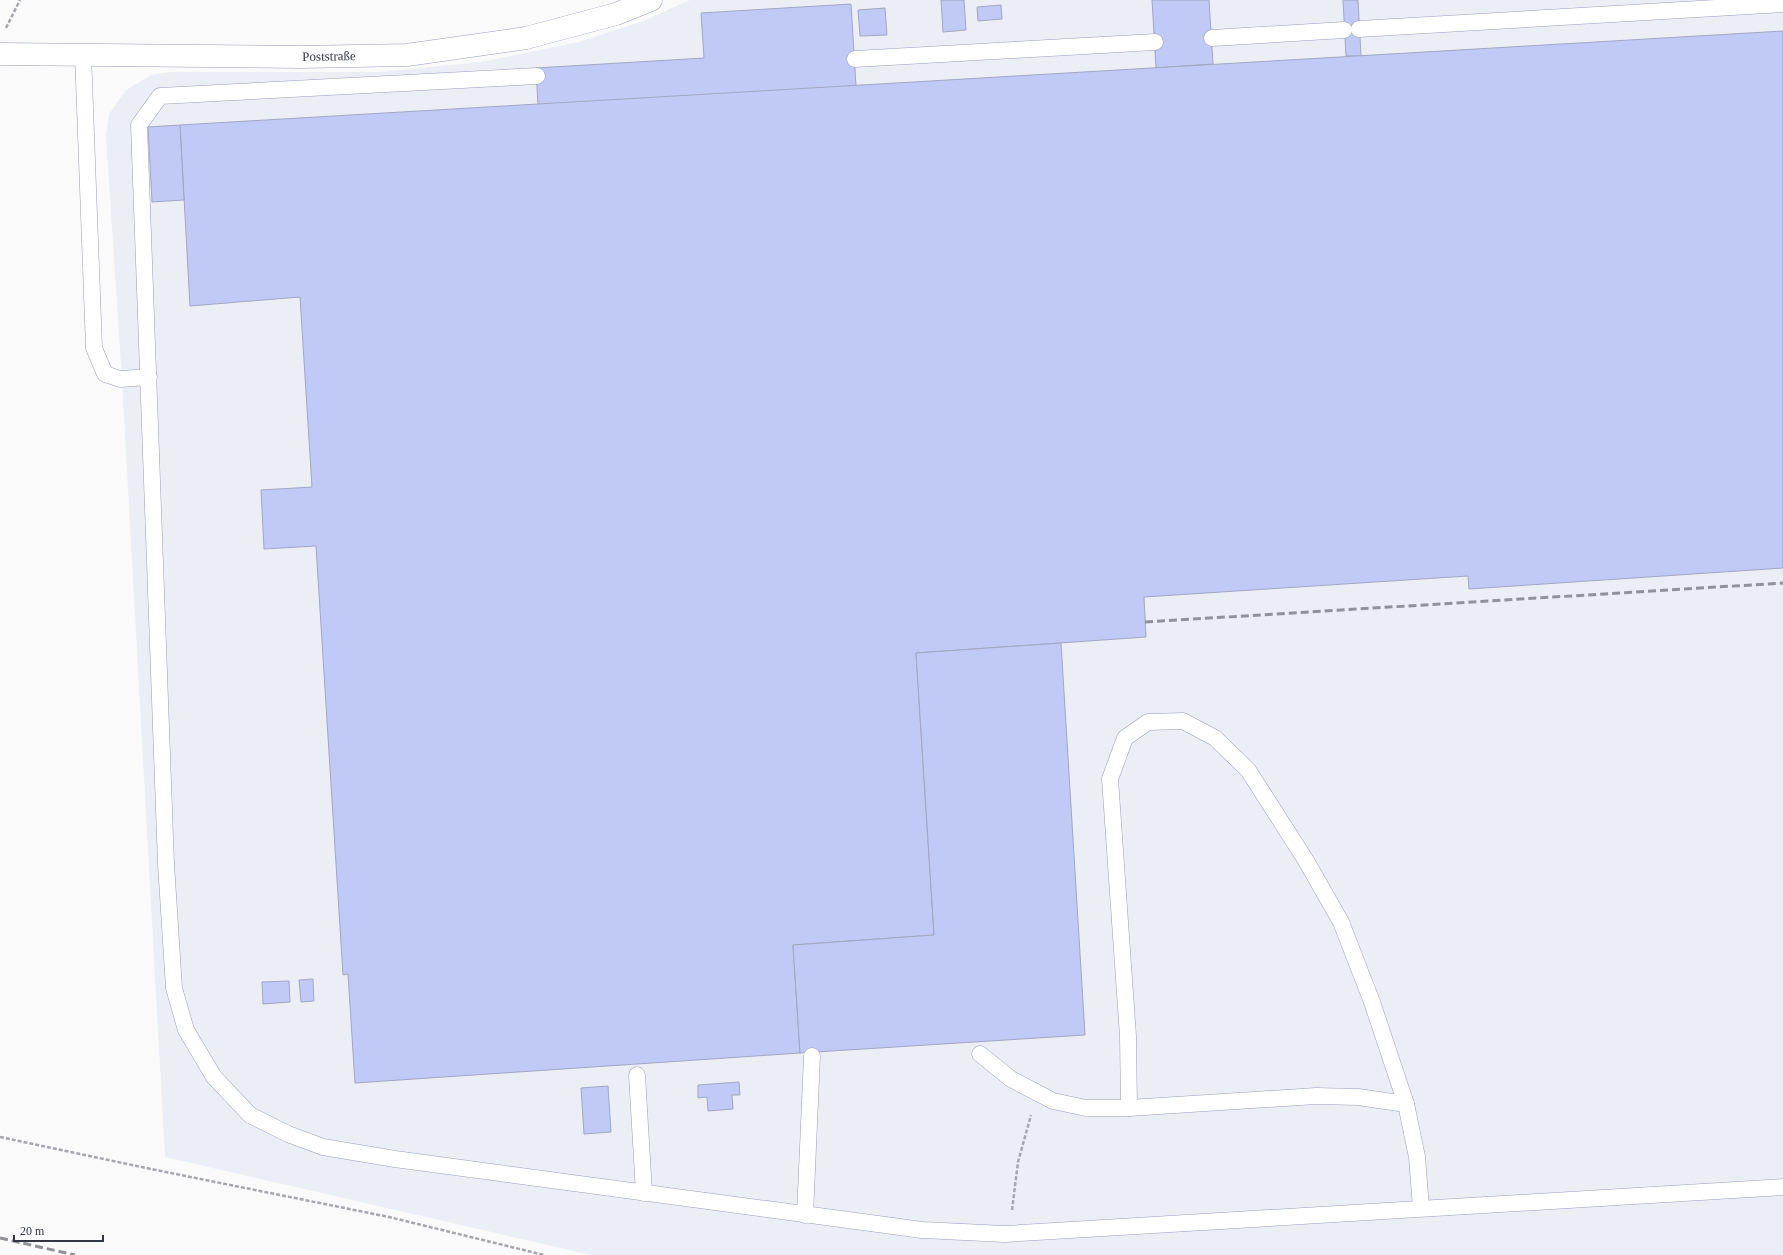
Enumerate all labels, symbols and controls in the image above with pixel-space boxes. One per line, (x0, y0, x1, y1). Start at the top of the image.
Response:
street label: Poststraße (302, 48, 356, 64)
scale bar (14, 1217, 103, 1243)
text: 20 m (20, 1224, 45, 1238)

